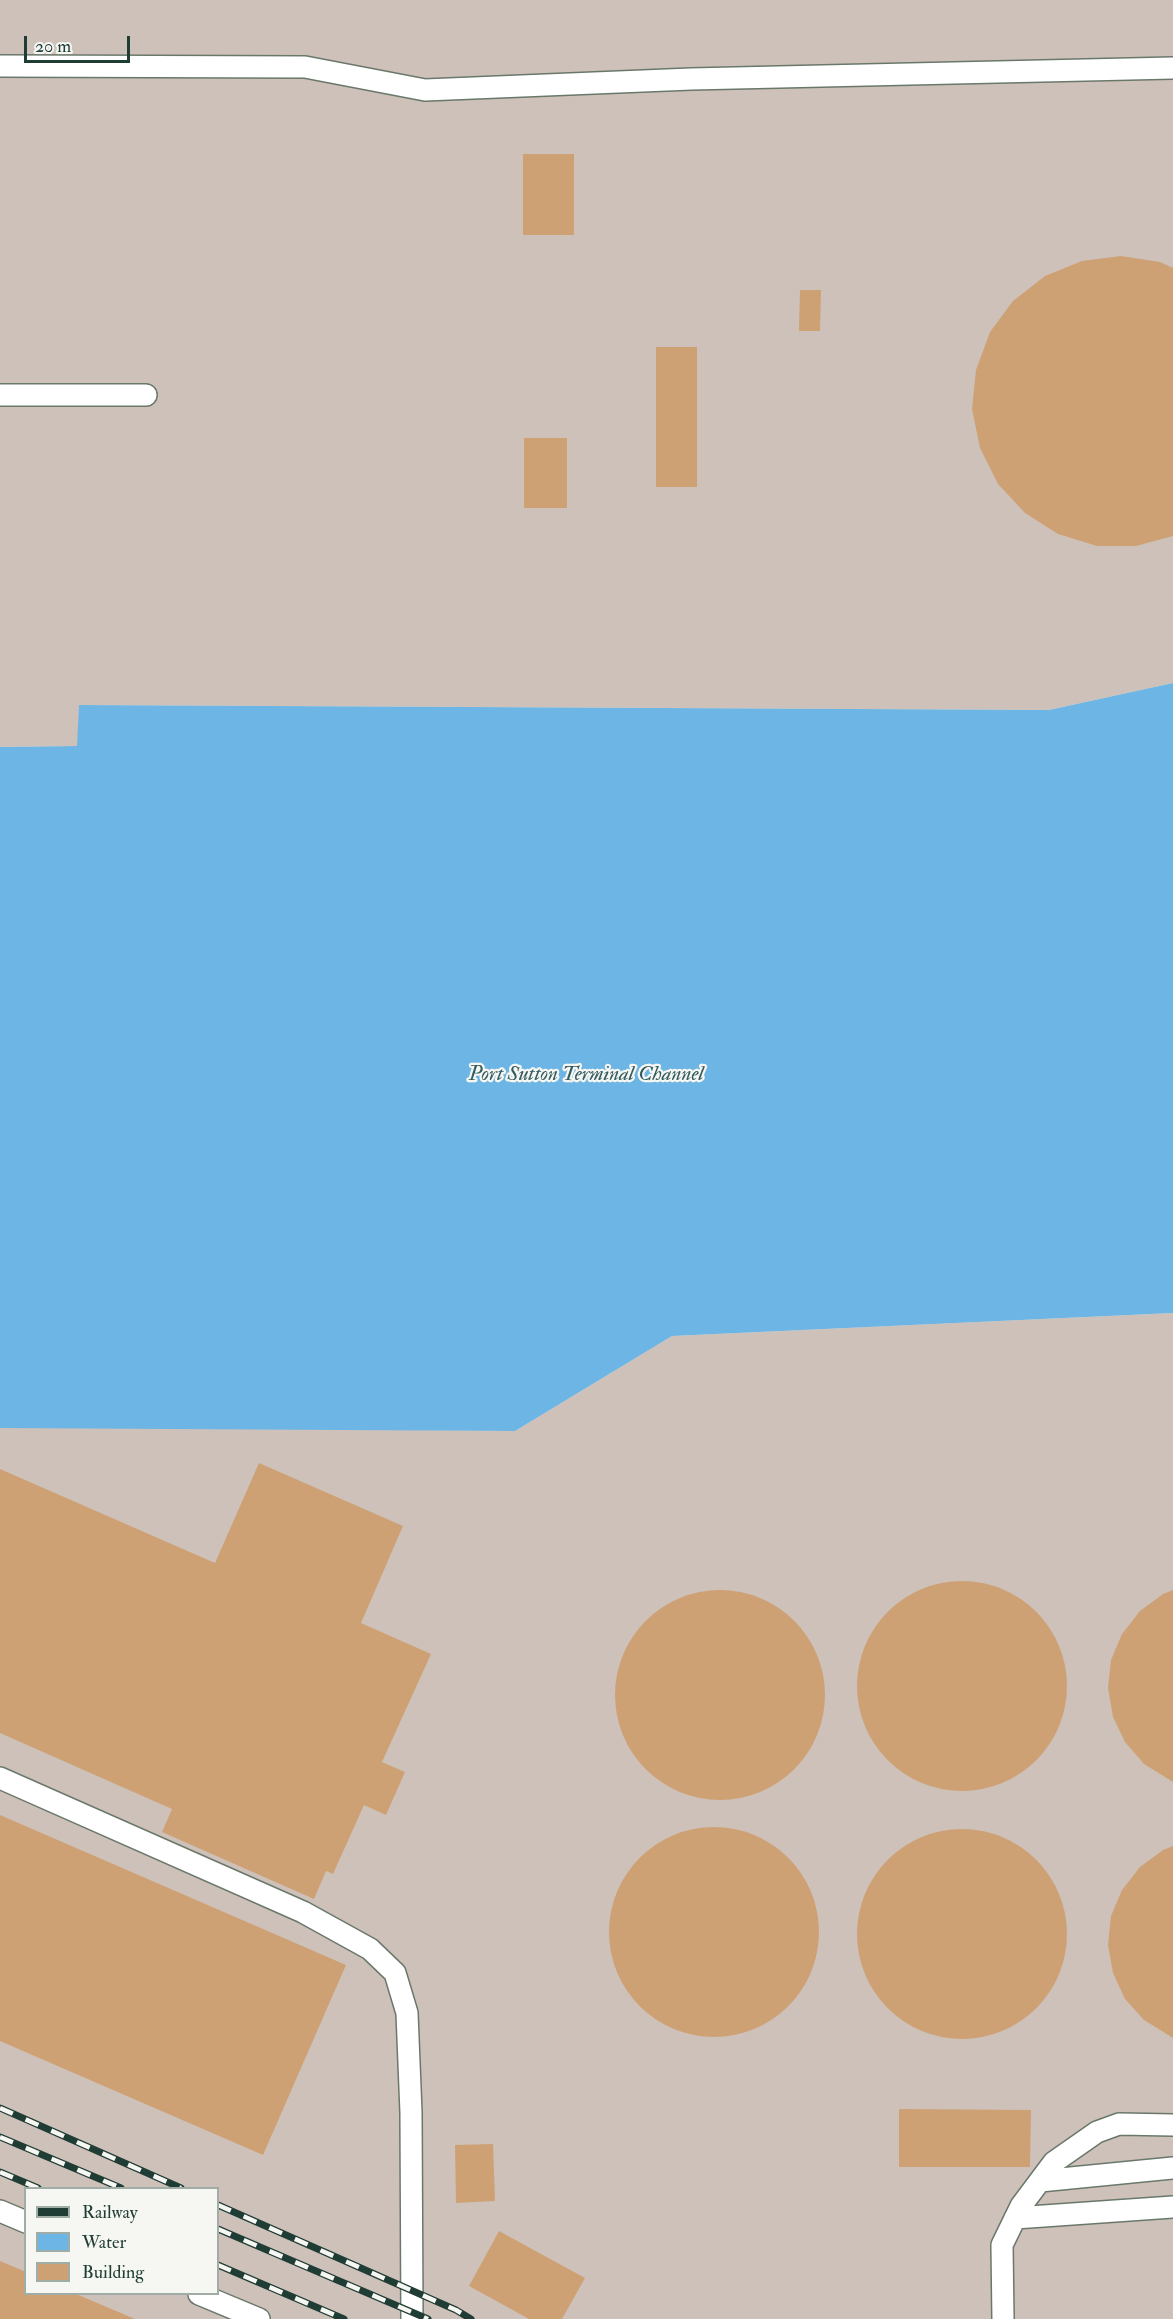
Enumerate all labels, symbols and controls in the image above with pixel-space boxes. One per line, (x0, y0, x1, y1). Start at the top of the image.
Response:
scale bar (27, 24, 134, 62)
text: 20 m (35, 35, 71, 58)
water label: Port Sutton Terminal Channel (469, 1062, 703, 1088)
legend (24, 2187, 219, 2295)
text: Railway (82, 2201, 138, 2224)
text: Water (82, 2231, 126, 2254)
text: Building (82, 2261, 144, 2284)

